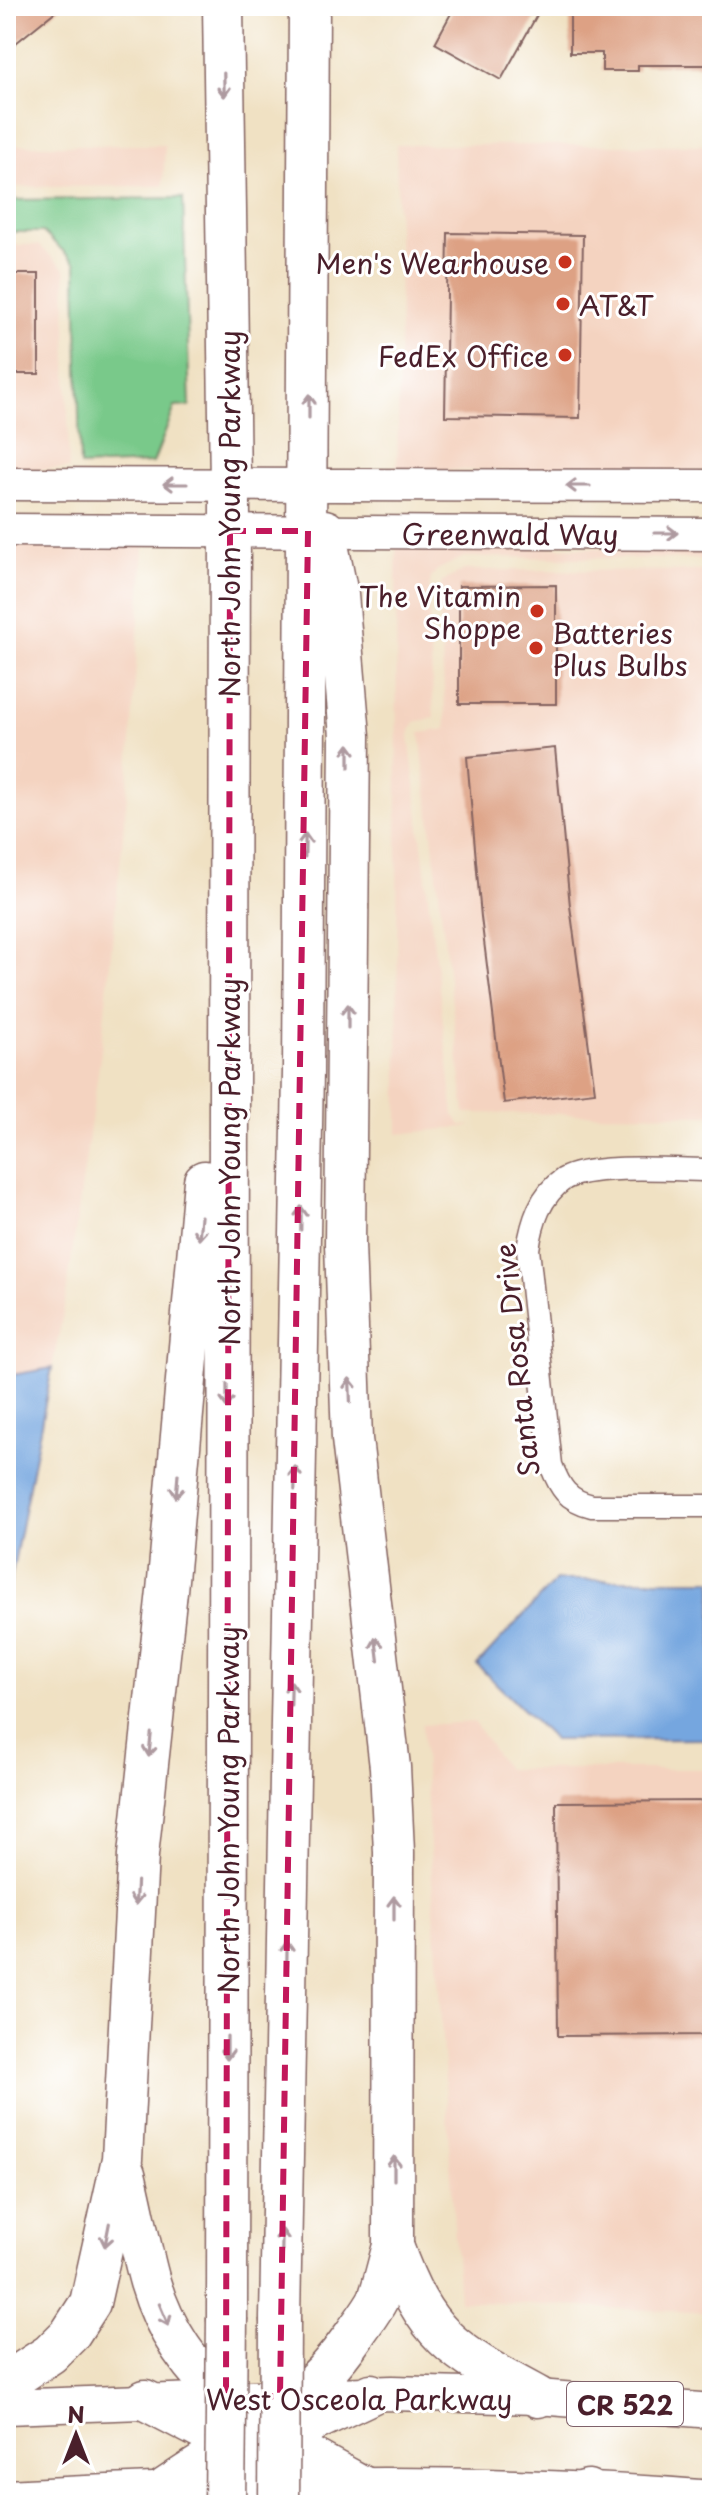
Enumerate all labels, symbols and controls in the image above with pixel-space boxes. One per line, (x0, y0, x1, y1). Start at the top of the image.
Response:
one-way arrow (216, 71, 232, 98)
place label: Men's Wearhouse (315, 241, 549, 284)
marker: Men's Wearhouse (556, 253, 574, 271)
place label: AT&T (579, 283, 654, 326)
marker: AT&T (554, 295, 572, 313)
street label: North John Young Parkway (207, 330, 250, 698)
place label: FedEx Office (378, 334, 549, 377)
marker: FedEx Office (556, 346, 574, 364)
one-way arrow (301, 393, 317, 420)
one-way arrow (162, 476, 189, 492)
one-way arrow (565, 478, 592, 494)
street label: Greenwald Way (401, 512, 619, 555)
one-way arrow (652, 525, 679, 541)
place label: The Vitamin Shoppe (359, 574, 521, 649)
marker: The Vitamin Shoppe (528, 602, 546, 620)
place label: Batteries Plus Bulbs (552, 611, 688, 686)
marker: Batteries Plus Bulbs (527, 639, 545, 657)
one-way arrow (341, 743, 357, 770)
one-way arrow (297, 832, 313, 859)
street label: North John Young Parkway (207, 978, 250, 1346)
one-way arrow (340, 1003, 356, 1030)
one-way arrow (293, 1205, 308, 1232)
one-way arrow (192, 1214, 207, 1240)
street label: Santa Rosa Drive (482, 1241, 550, 1479)
one-way arrow (343, 1377, 358, 1404)
one-way arrow (219, 1382, 235, 1409)
one-way arrow (288, 1465, 303, 1492)
one-way arrow (169, 1473, 184, 1499)
street label: North John Young Parkway (206, 1626, 249, 1994)
one-way arrow (369, 1636, 384, 1662)
one-way arrow (284, 1680, 299, 1707)
one-way arrow (143, 1731, 158, 1758)
one-way arrow (129, 1879, 144, 1906)
one-way arrow (386, 1895, 402, 1922)
one-way arrow (279, 1940, 295, 1967)
one-way arrow (219, 2034, 235, 2061)
one-way arrow (386, 2155, 402, 2182)
one-way arrow (99, 2222, 114, 2248)
one-way arrow (274, 2228, 290, 2255)
one-way arrow (157, 2302, 172, 2327)
street label: West Osceola Parkway (206, 2377, 512, 2420)
road number: CR 522 (567, 2382, 683, 2426)
north arrow (36, 2395, 116, 2475)
text: N (67, 2397, 85, 2430)

